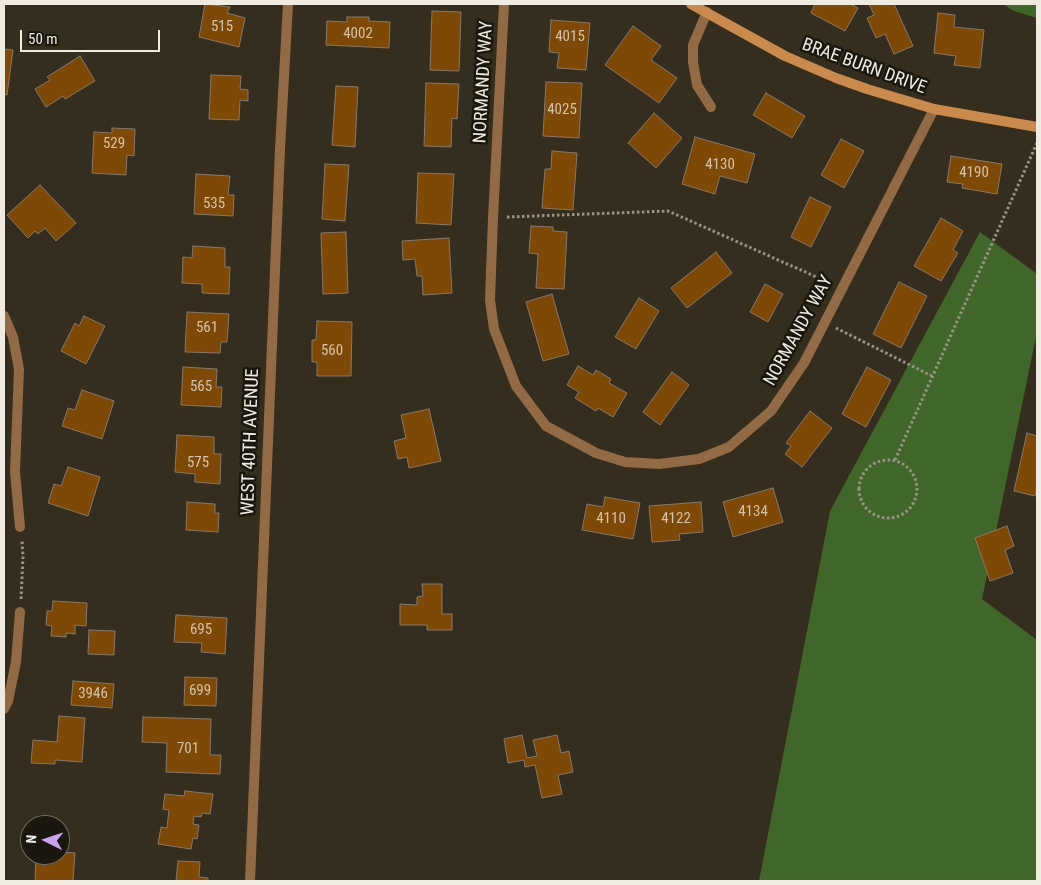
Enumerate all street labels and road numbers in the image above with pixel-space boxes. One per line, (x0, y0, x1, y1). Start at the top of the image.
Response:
street label: NORMANDY WAY (470, 20, 498, 144)
street label: BRAE BURN DRIVE (799, 34, 929, 100)
street label: NORMANDY WAY (760, 272, 838, 390)
street label: WEST 40TH AVENUE (238, 368, 264, 516)

